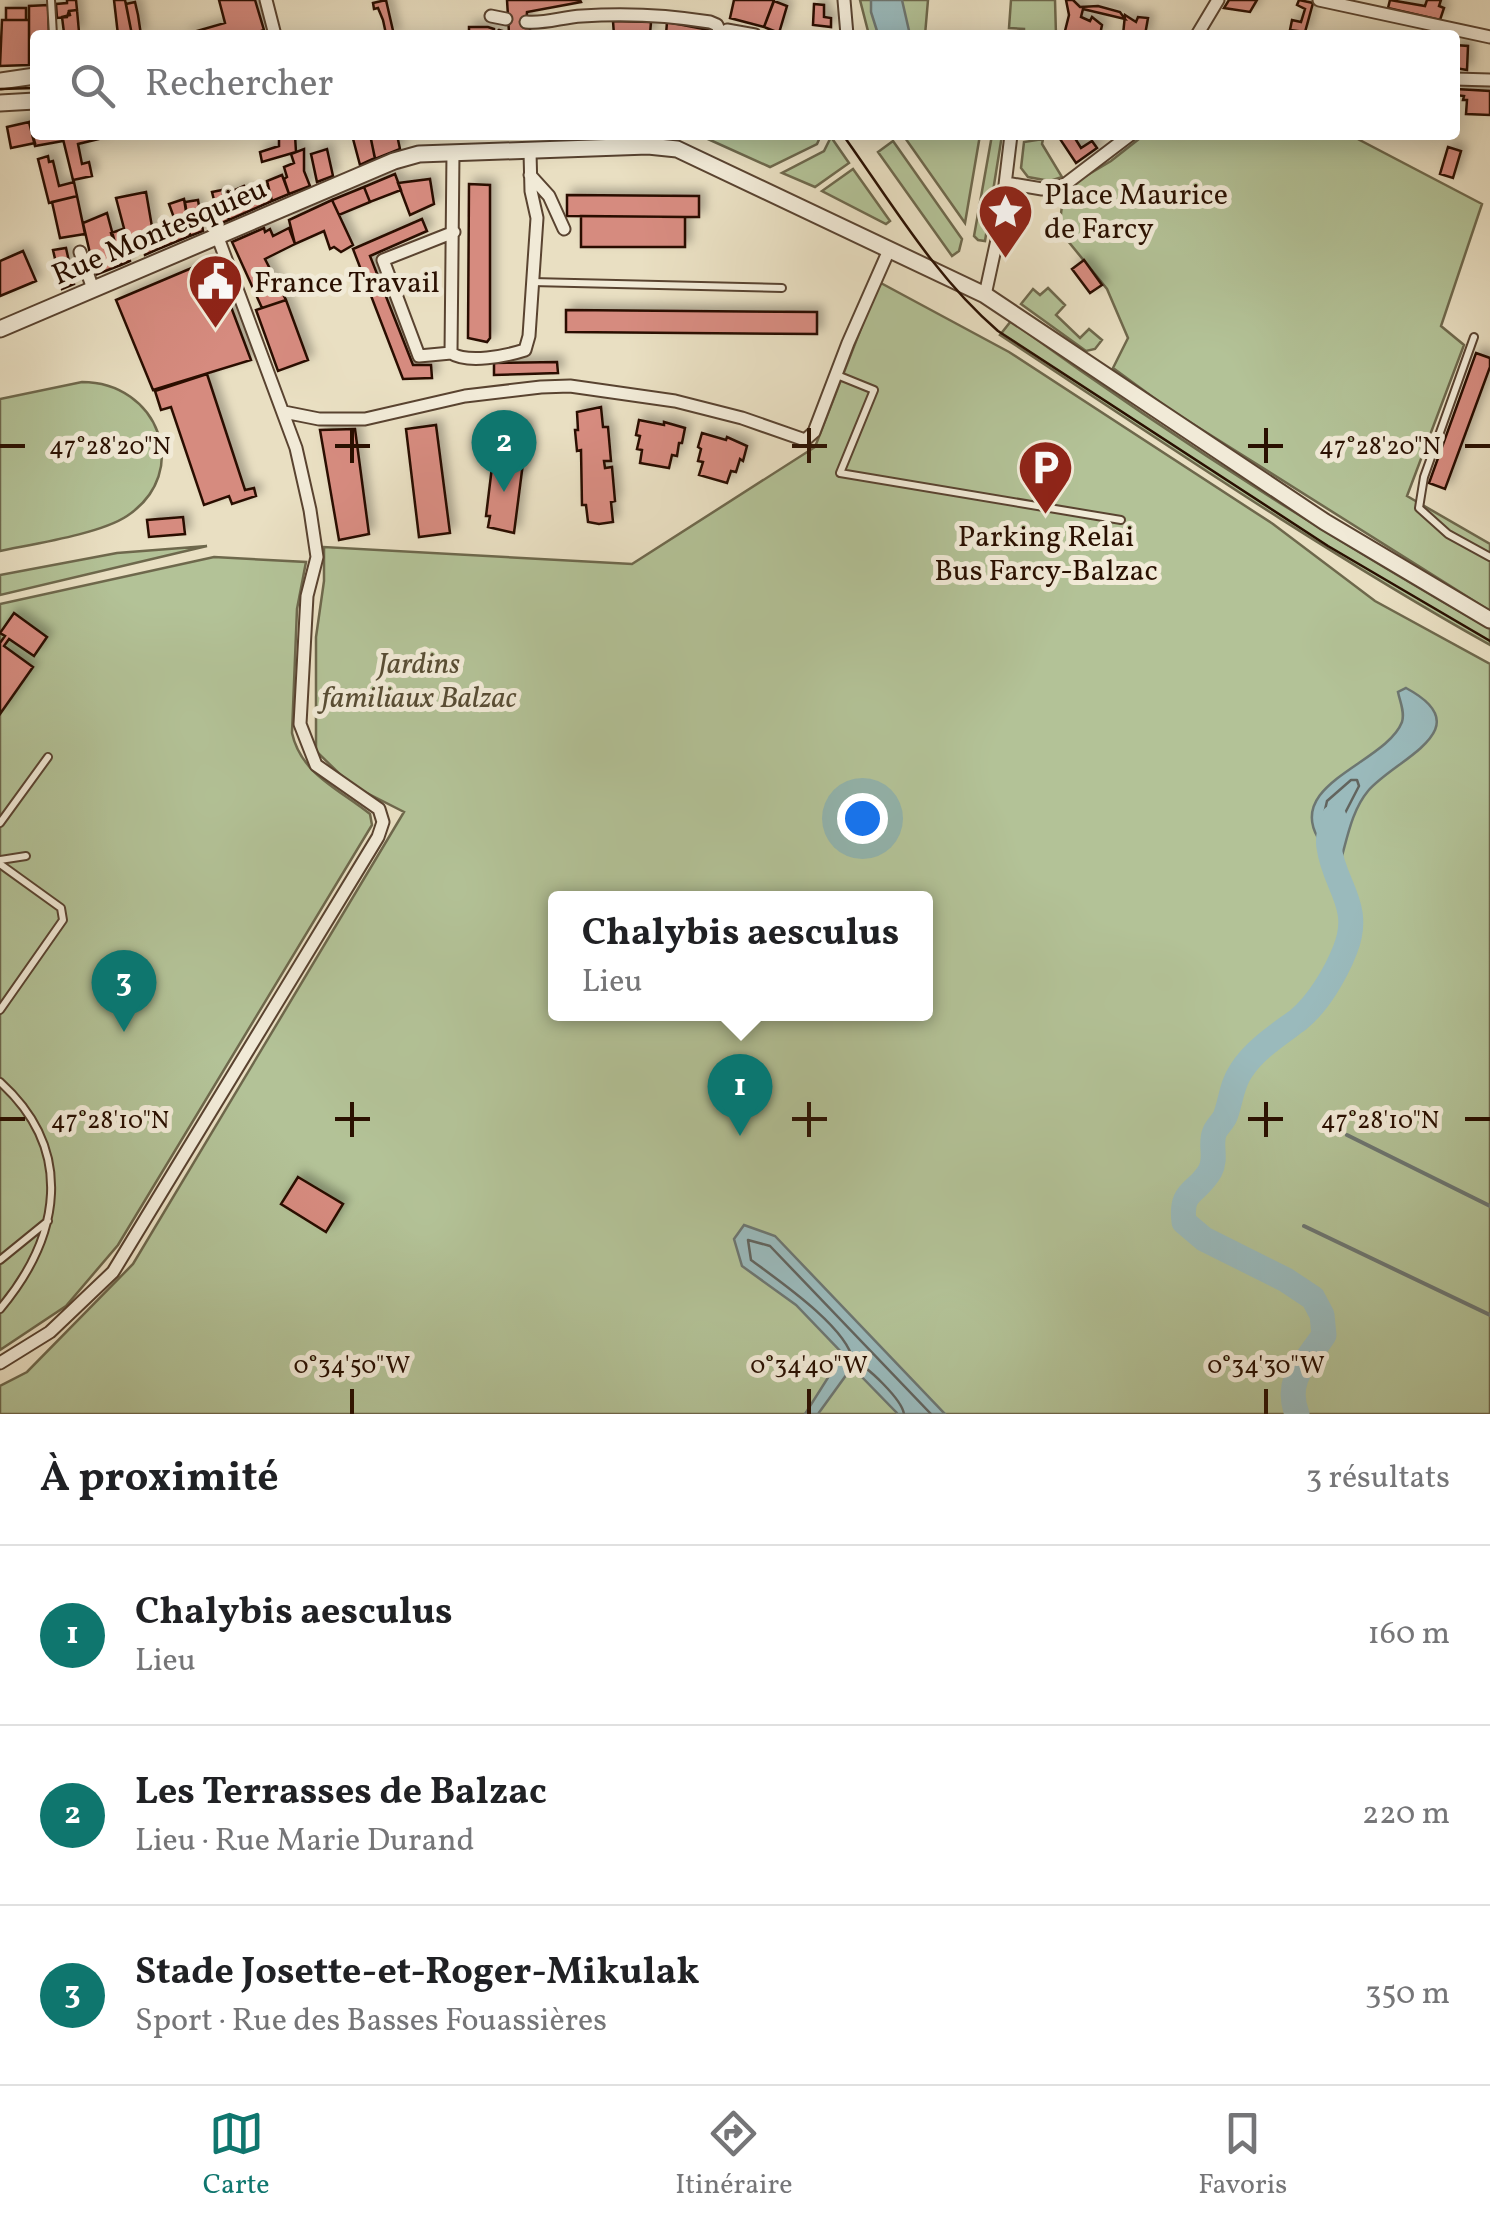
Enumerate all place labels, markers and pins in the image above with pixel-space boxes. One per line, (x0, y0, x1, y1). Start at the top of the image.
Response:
place label: Place Maurice de Farcy (1044, 175, 1228, 251)
place icon: Place Maurice de Farcy (975, 181, 1035, 260)
public building icon: France Travail (185, 252, 245, 331)
place label: France Travail (254, 263, 440, 305)
pin: 2 (472, 410, 536, 492)
parking icon: Parking Relai Bus Farcy-Balzac (1016, 438, 1076, 517)
place label: Parking Relai Bus Farcy-Balzac (934, 517, 1158, 593)
pin: 3 (92, 950, 156, 1032)
pin: 1 (708, 1054, 772, 1136)

